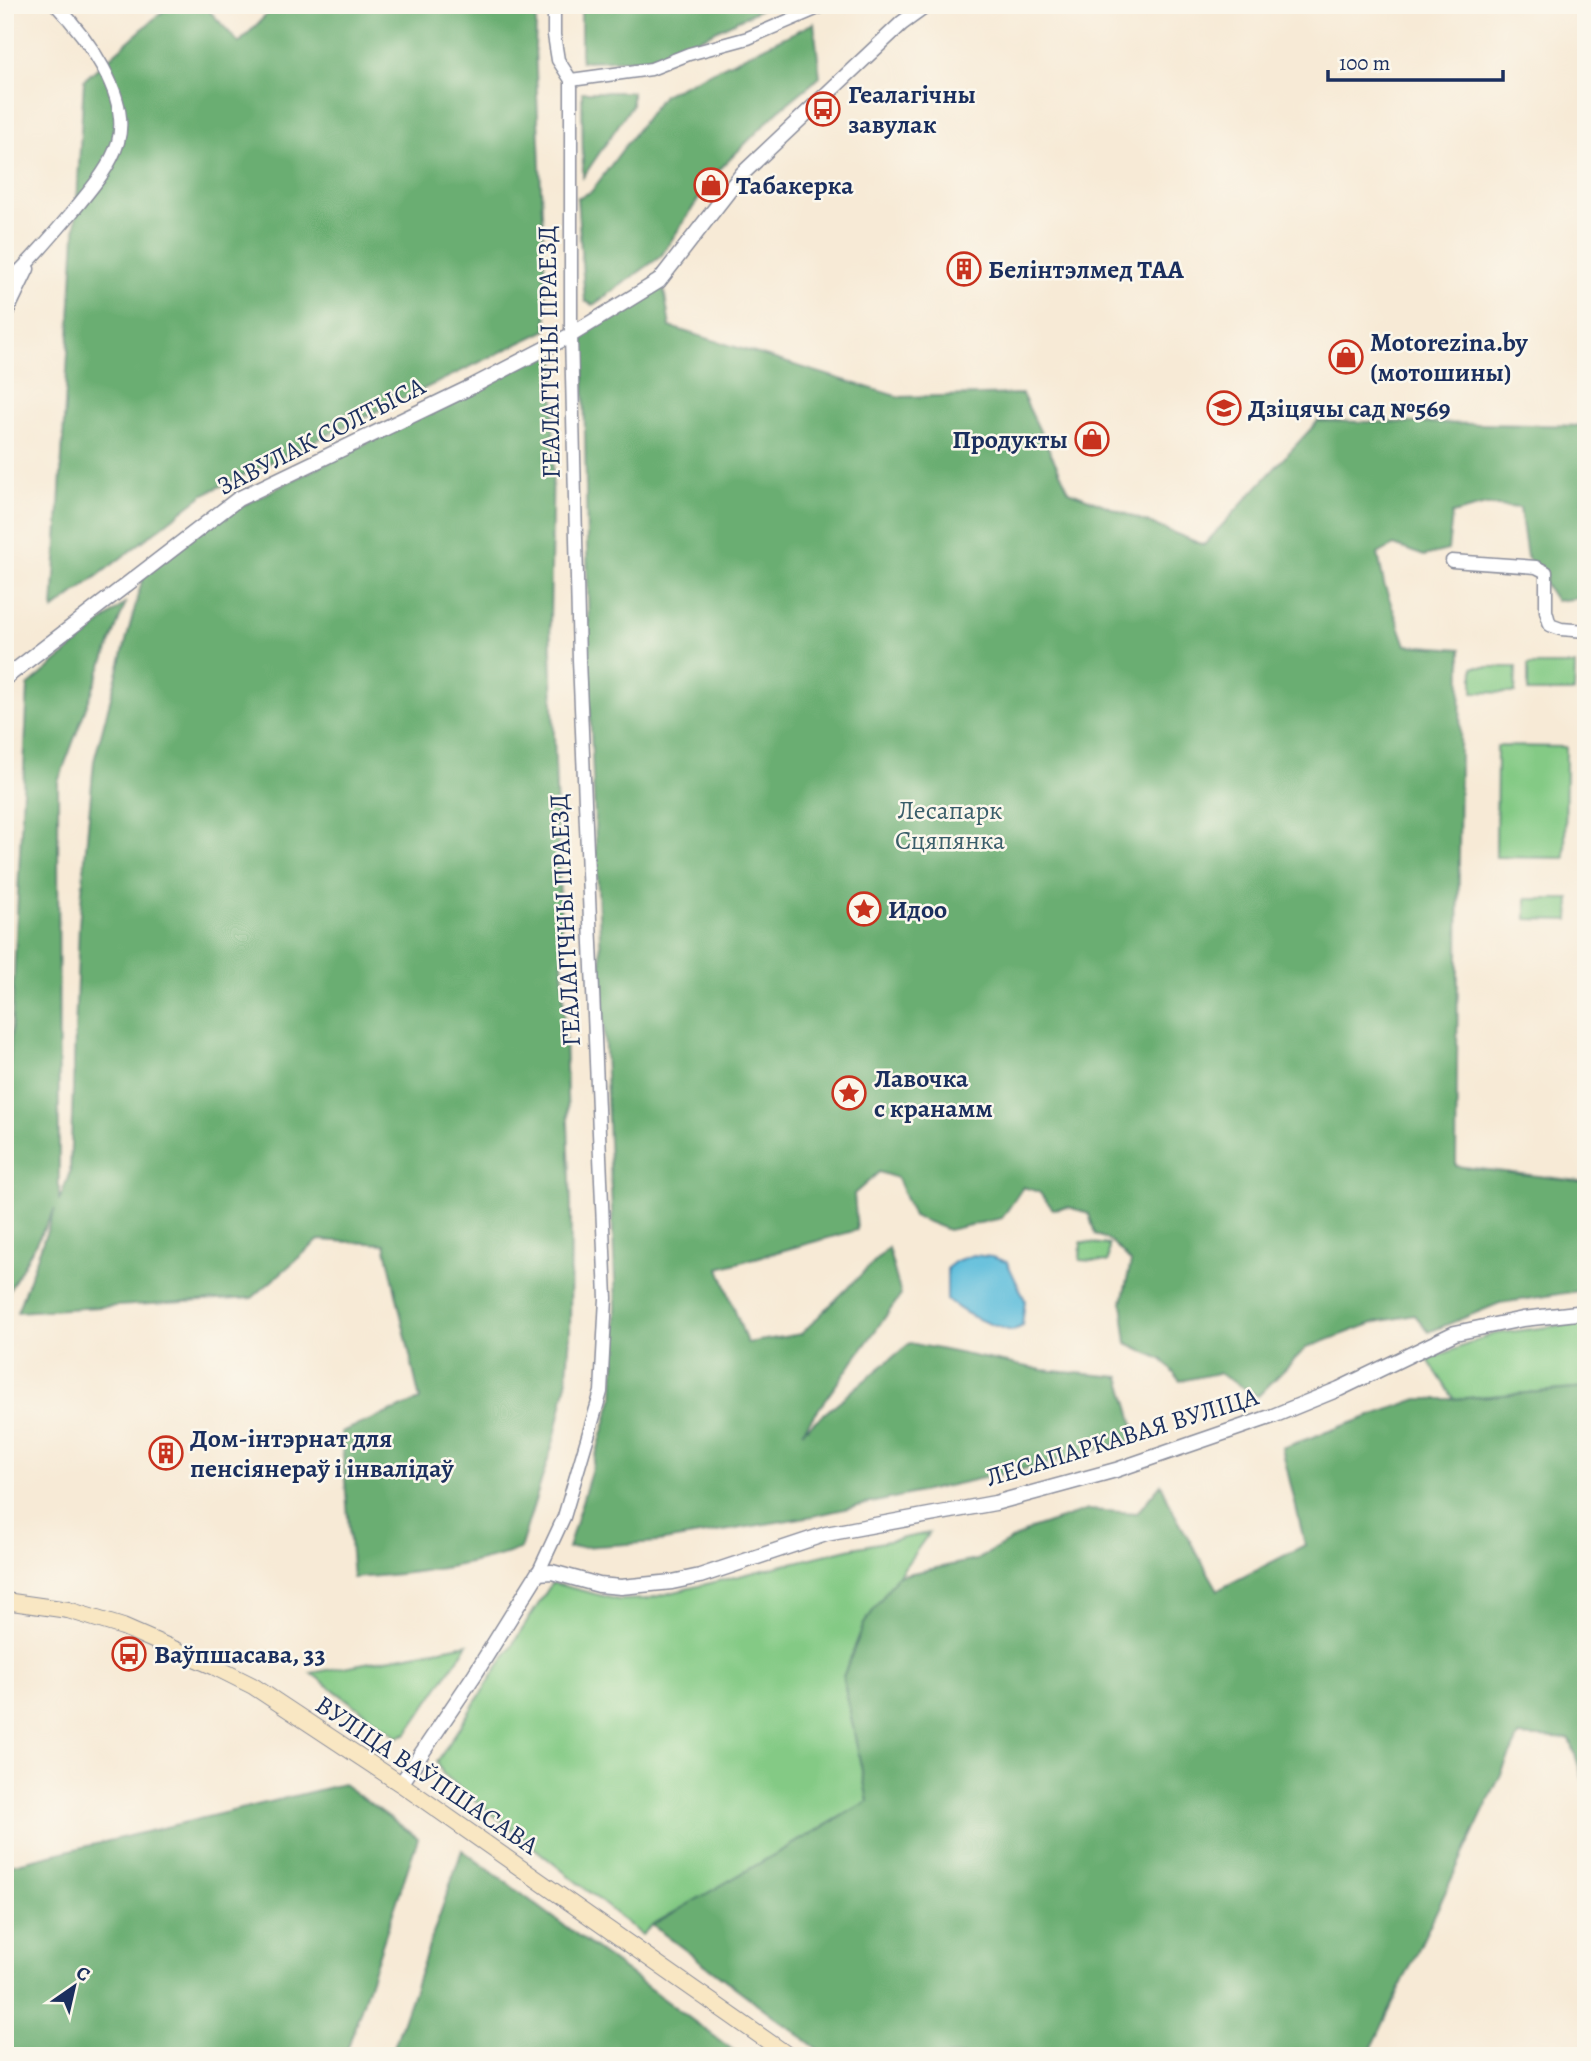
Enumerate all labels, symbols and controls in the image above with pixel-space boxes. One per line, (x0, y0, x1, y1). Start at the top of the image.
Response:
scale bar (1328, 38, 1504, 82)
text: 100 m (1339, 49, 1390, 77)
place label: Геалагічны завулак (848, 77, 976, 142)
bus stop icon: Геалагічны завулак (804, 90, 842, 128)
shop icon: Табакерка (692, 166, 730, 204)
place label: Табакерка (736, 168, 854, 203)
street label: ГЕАЛАГІЧНЫ ПРАЕЗД (529, 225, 569, 479)
building icon: Белінтэлмед ТАА (945, 250, 983, 288)
place label: Белінтэлмед ТАА (988, 252, 1184, 287)
place label: Motorezina.by (мотошины) (1370, 325, 1529, 390)
shop icon: Motorezina.by (мотошины) (1327, 338, 1365, 376)
street label: ЗАВУЛАК СОЛТЫСА (211, 368, 432, 504)
school or university icon: Дзіцячы сад №569 (1205, 389, 1243, 427)
place label: Дзіцячы сад №569 (1248, 391, 1451, 426)
shop icon: Продукты (1073, 420, 1111, 458)
place label: Продукты (952, 422, 1068, 457)
street label: ГЕАЛАГІЧНЫ ПРАЕЗД (541, 793, 589, 1047)
park label: Лесапарк Сцяпянка (895, 793, 1005, 858)
place icon: Идоо (845, 890, 883, 928)
place label: Идоо (888, 892, 947, 927)
place label: Лавочка с кранамм (874, 1061, 993, 1126)
place icon: Лавочка с кранамм (830, 1074, 868, 1112)
street label: ЛЕСАПАРКАВАЯ ВУЛІЦА (981, 1379, 1263, 1495)
place label: Дом-інтэрнат для пенсіянераў і інвалідаў (190, 1421, 454, 1486)
building icon: Дом-інтэрнат для пенсіянераў і інвалідаў (147, 1434, 185, 1472)
bus stop icon: Ваўпшасава, 33 (110, 1635, 148, 1673)
place label: Ваўпшасава, 33 (154, 1637, 326, 1672)
street label: ВУЛІЦА ВАЎПШАСАВА (308, 1687, 546, 1863)
north arrow (38, 1952, 108, 2022)
text: С (71, 1960, 95, 1988)

